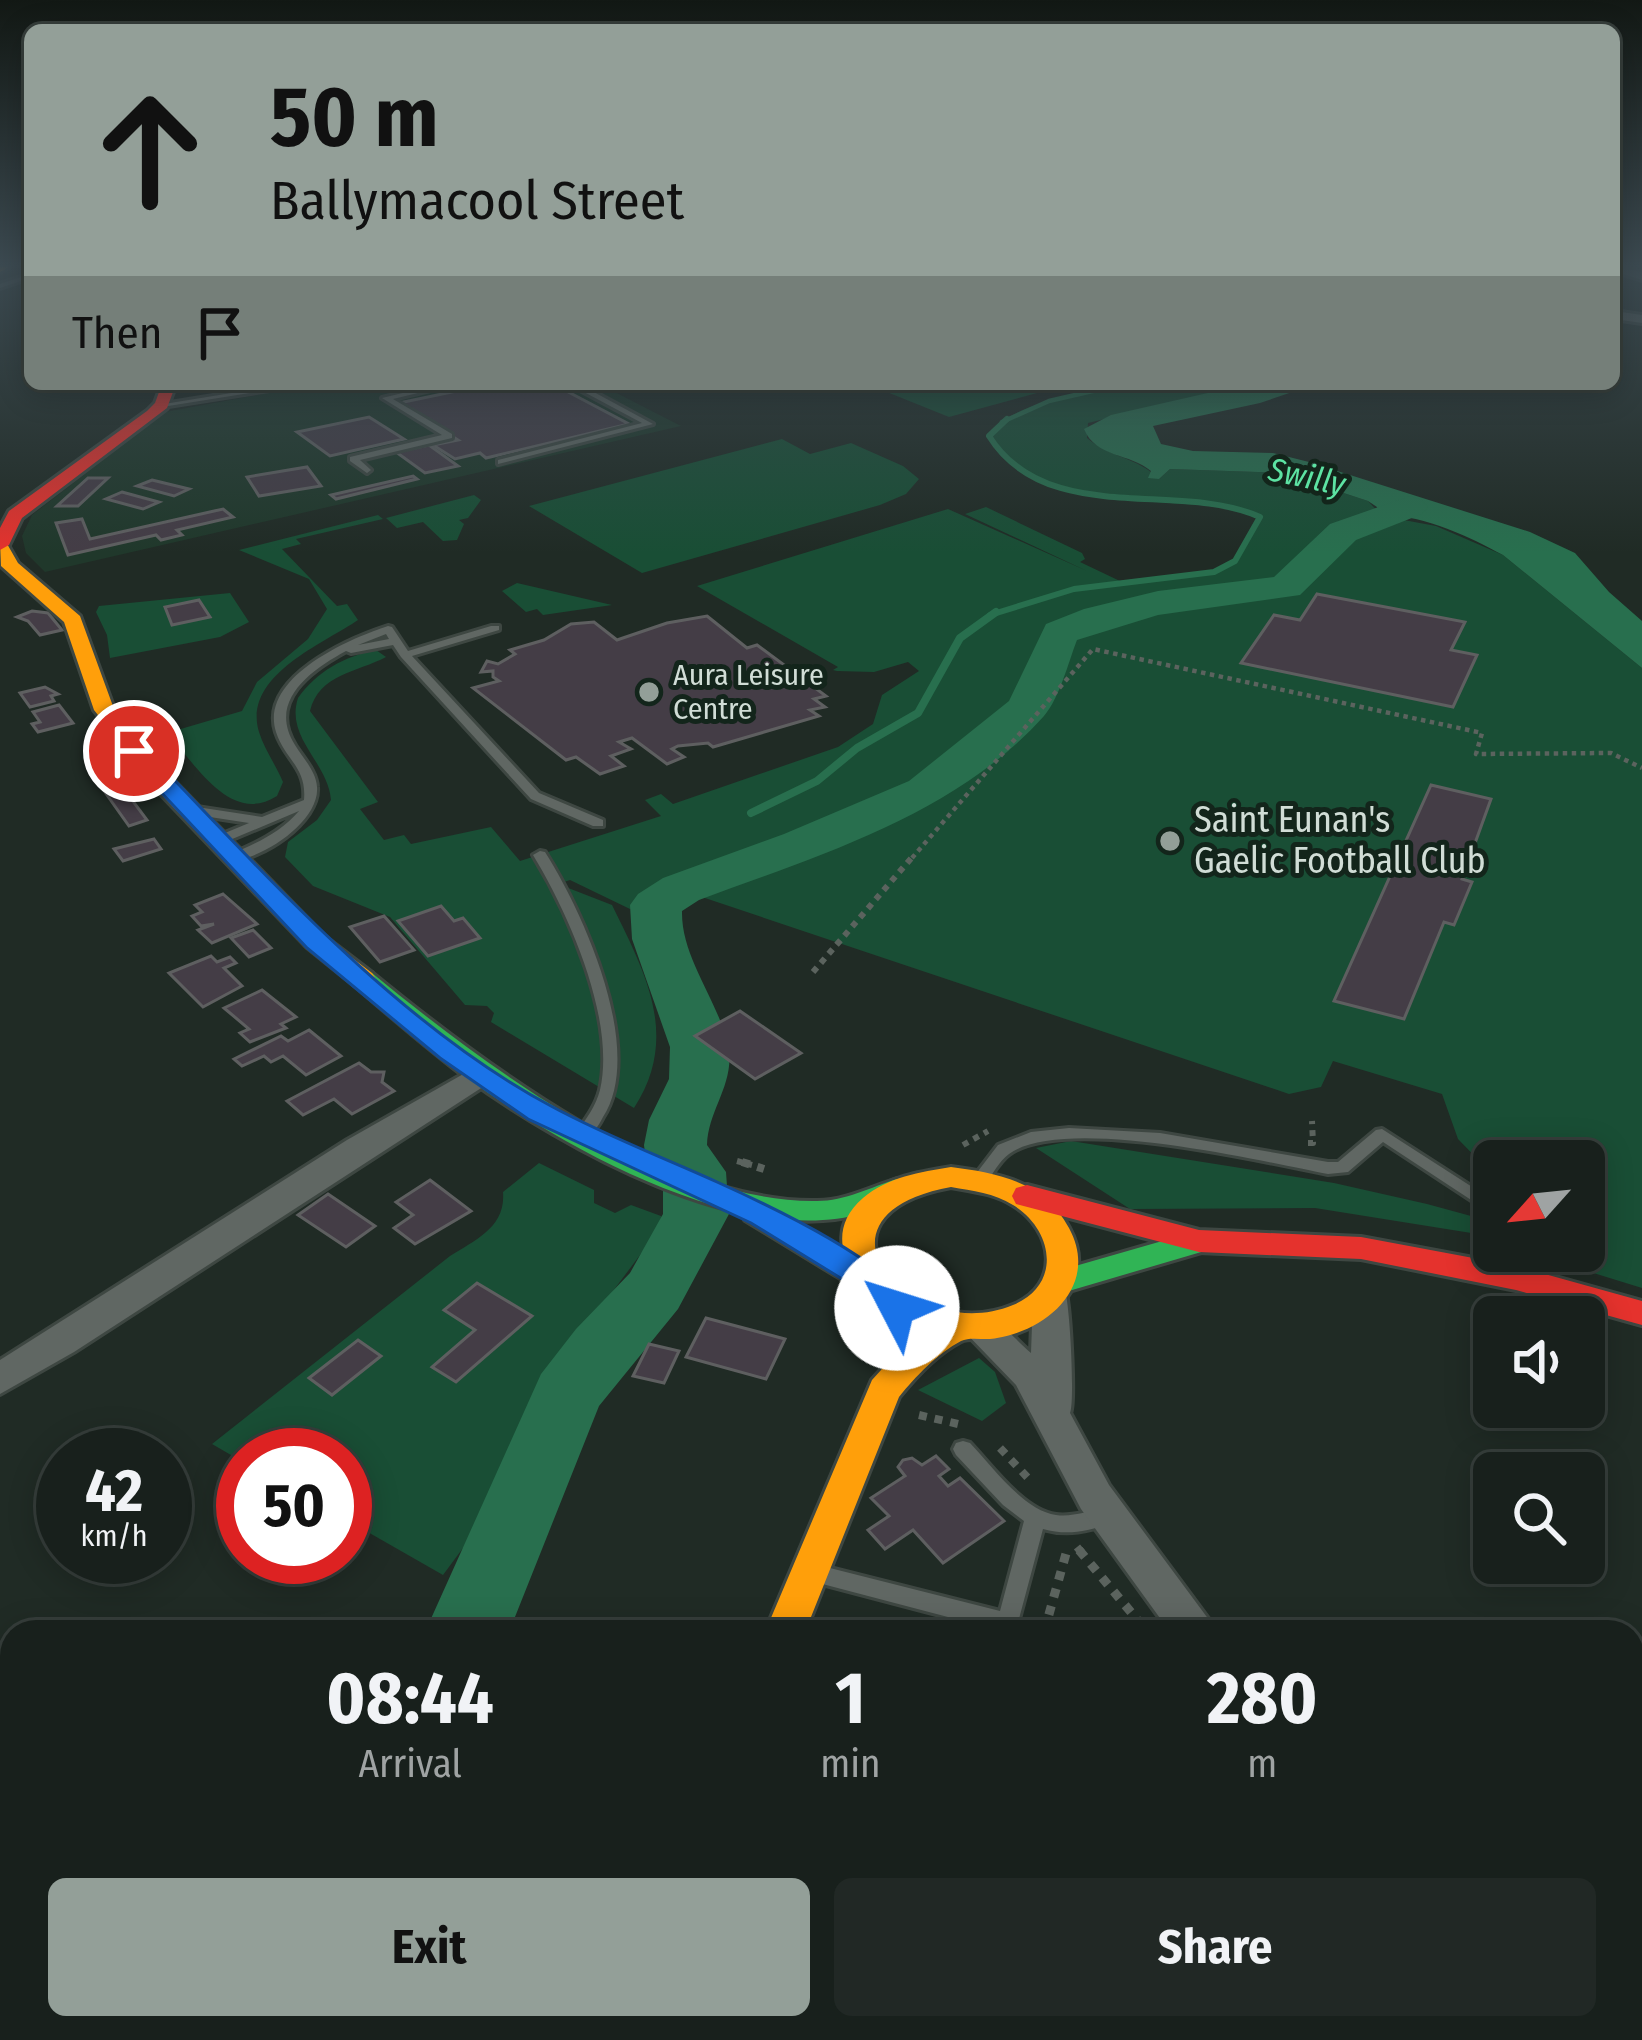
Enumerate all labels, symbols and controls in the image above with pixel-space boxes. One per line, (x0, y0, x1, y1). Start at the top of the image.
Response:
text: 50 m (270, 67, 439, 168)
icon: ahead (72, 72, 228, 228)
text: Ballymacool Street (270, 169, 684, 233)
icon: arrive (187, 300, 253, 366)
text: Then (72, 306, 163, 360)
water label: Swilly (1264, 449, 1350, 505)
place label: Aura Leisure Centre (673, 657, 824, 727)
marker: Aura Leisure Centre (636, 679, 662, 705)
pin (83, 700, 185, 802)
icon: arrive (101, 718, 167, 784)
place label: Saint Eunan's Gaelic Football Club (1194, 798, 1486, 883)
marker: Saint Eunan's Gaelic Football Club (1157, 828, 1183, 854)
north arrow (1473, 1140, 1605, 1272)
map controls (1473, 1140, 1605, 1584)
position arrow (834, 1245, 960, 1371)
button: sound (1473, 1296, 1605, 1428)
speed limit sign: 50 (216, 1428, 372, 1584)
button: search (1473, 1452, 1605, 1584)
text: 42 (85, 1455, 143, 1527)
text: km/h (81, 1518, 147, 1554)
text: 08:44 (326, 1656, 494, 1742)
text: 1 (835, 1656, 866, 1742)
text: 280 (1207, 1656, 1318, 1742)
text: Arrival (358, 1741, 462, 1787)
text: min (820, 1741, 881, 1787)
text: m (1247, 1741, 1277, 1787)
button: Exit (48, 1878, 810, 2016)
button: Share (834, 1878, 1596, 2016)

